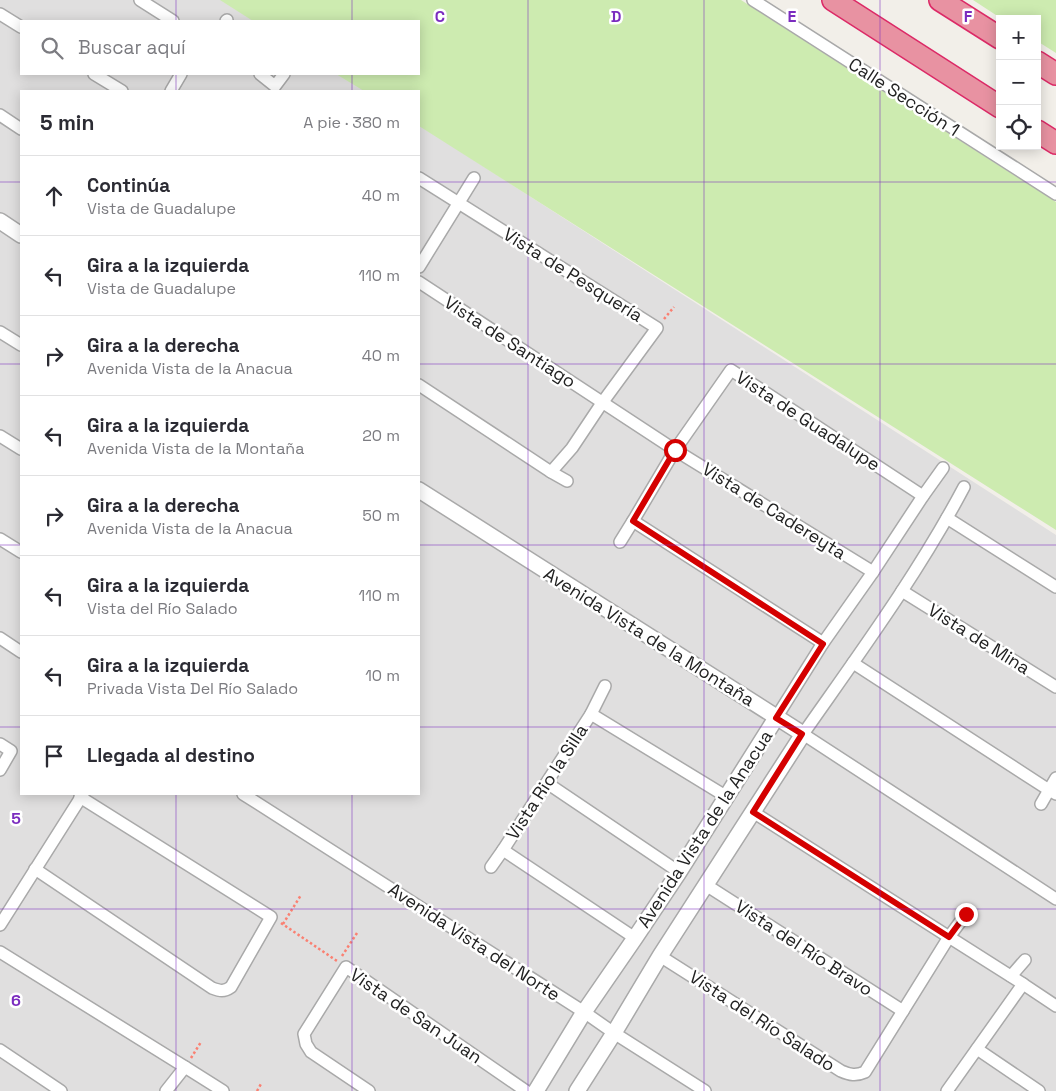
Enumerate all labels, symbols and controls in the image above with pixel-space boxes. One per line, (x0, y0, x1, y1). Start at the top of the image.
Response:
text: C (435, 6, 445, 27)
text: D (611, 6, 621, 27)
text: E (788, 6, 797, 27)
text: F (964, 6, 973, 27)
map controls (996, 15, 1041, 150)
button: + (996, 15, 1041, 60)
search box (20, 20, 420, 75)
icon: search (38, 34, 66, 62)
text: Buscar aquí (78, 35, 186, 60)
street label: Calle Sección 1 (844, 52, 964, 141)
button: − (996, 60, 1041, 105)
button: locate (996, 105, 1041, 150)
text: 5 min (40, 109, 94, 136)
text: A pie · 380 m (303, 112, 400, 133)
text: Continúa (87, 173, 170, 198)
icon: ahead (40, 182, 68, 210)
text: 40 m (362, 185, 400, 206)
text: Vista de Guadalupe (87, 198, 236, 219)
street label: Vista de Pesquería (499, 222, 647, 327)
text: Gira a la izquierda (87, 253, 249, 278)
icon: left (40, 262, 68, 290)
text: 110 m (358, 265, 400, 286)
text: Vista de Guadalupe (87, 278, 236, 299)
street label: Vista de Santiago (440, 290, 581, 393)
text: Gira a la derecha (87, 333, 239, 358)
icon: right (40, 342, 68, 370)
text: 40 m (362, 345, 400, 366)
text: Avenida Vista de la Anacua (87, 358, 293, 379)
street label: Vista de Guadalupe (732, 365, 885, 476)
text: Gira a la izquierda (87, 413, 249, 438)
icon: left (40, 422, 68, 450)
text: 20 m (362, 425, 400, 446)
text: Avenida Vista de la Montaña (87, 438, 304, 459)
route start (664, 439, 687, 462)
street label: Vista de Cadereyta (698, 457, 851, 564)
text: Gira a la derecha (87, 493, 239, 518)
icon: right (40, 502, 68, 530)
text: 50 m (362, 505, 400, 526)
text: Avenida Vista de la Anacua (87, 518, 293, 539)
street label: Avenida Vista de la Montaña (539, 562, 759, 711)
text: Gira a la izquierda (87, 573, 249, 598)
icon: left (40, 582, 68, 610)
text: 110 m (358, 585, 400, 606)
text: Vista del Río Salado (87, 598, 238, 619)
street label: Vista de Mina (924, 598, 1035, 679)
text: Gira a la izquierda (87, 653, 249, 678)
icon: left (40, 662, 68, 690)
text: 10 m (365, 665, 400, 686)
text: Privada Vista Del Río Salado (87, 678, 298, 699)
street label: Vista Rio la Silla (501, 719, 593, 844)
street label: Avenida Vista de la Anacua (632, 725, 777, 932)
icon: arrive (40, 742, 68, 770)
text: Llegada al destino (87, 743, 255, 768)
text: 5 (11, 808, 21, 829)
street label: Avenida Vista del Norte (384, 877, 565, 1006)
street label: Vista del Río Bravo (731, 894, 877, 1001)
route end (955, 903, 978, 926)
street label: Vista de San Juan (346, 963, 487, 1068)
street label: Vista del Río Salado (685, 965, 840, 1076)
text: 6 (11, 990, 21, 1011)

